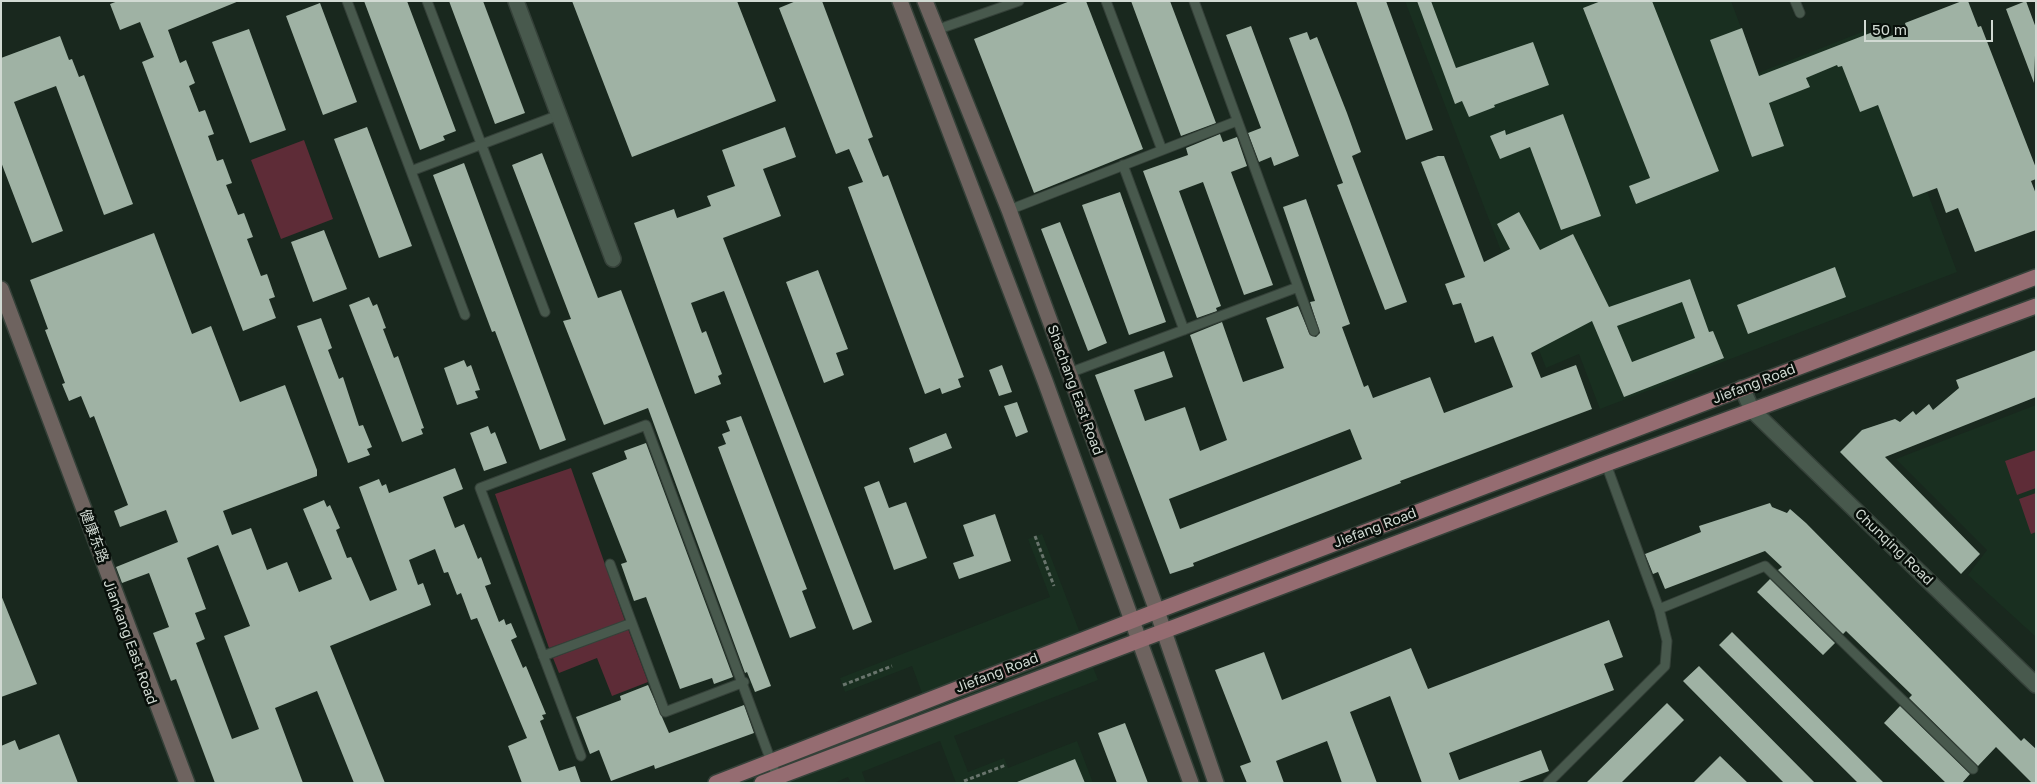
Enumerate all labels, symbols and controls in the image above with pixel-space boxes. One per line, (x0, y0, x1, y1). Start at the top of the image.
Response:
scale bar (1867, 10, 1996, 42)
text: 50 m (1872, 20, 1907, 38)
street label: Shachang East Road (1044, 323, 1106, 457)
street label: Jiefang Road (1710, 361, 1798, 407)
street label: Jiefang Road (1331, 505, 1419, 551)
street label: Chunqing Road (1851, 505, 1937, 589)
street label: 健康东路 (76, 507, 112, 565)
street label: Jiankang East Road (100, 577, 160, 707)
street label: Jiefang Road (953, 650, 1041, 696)

